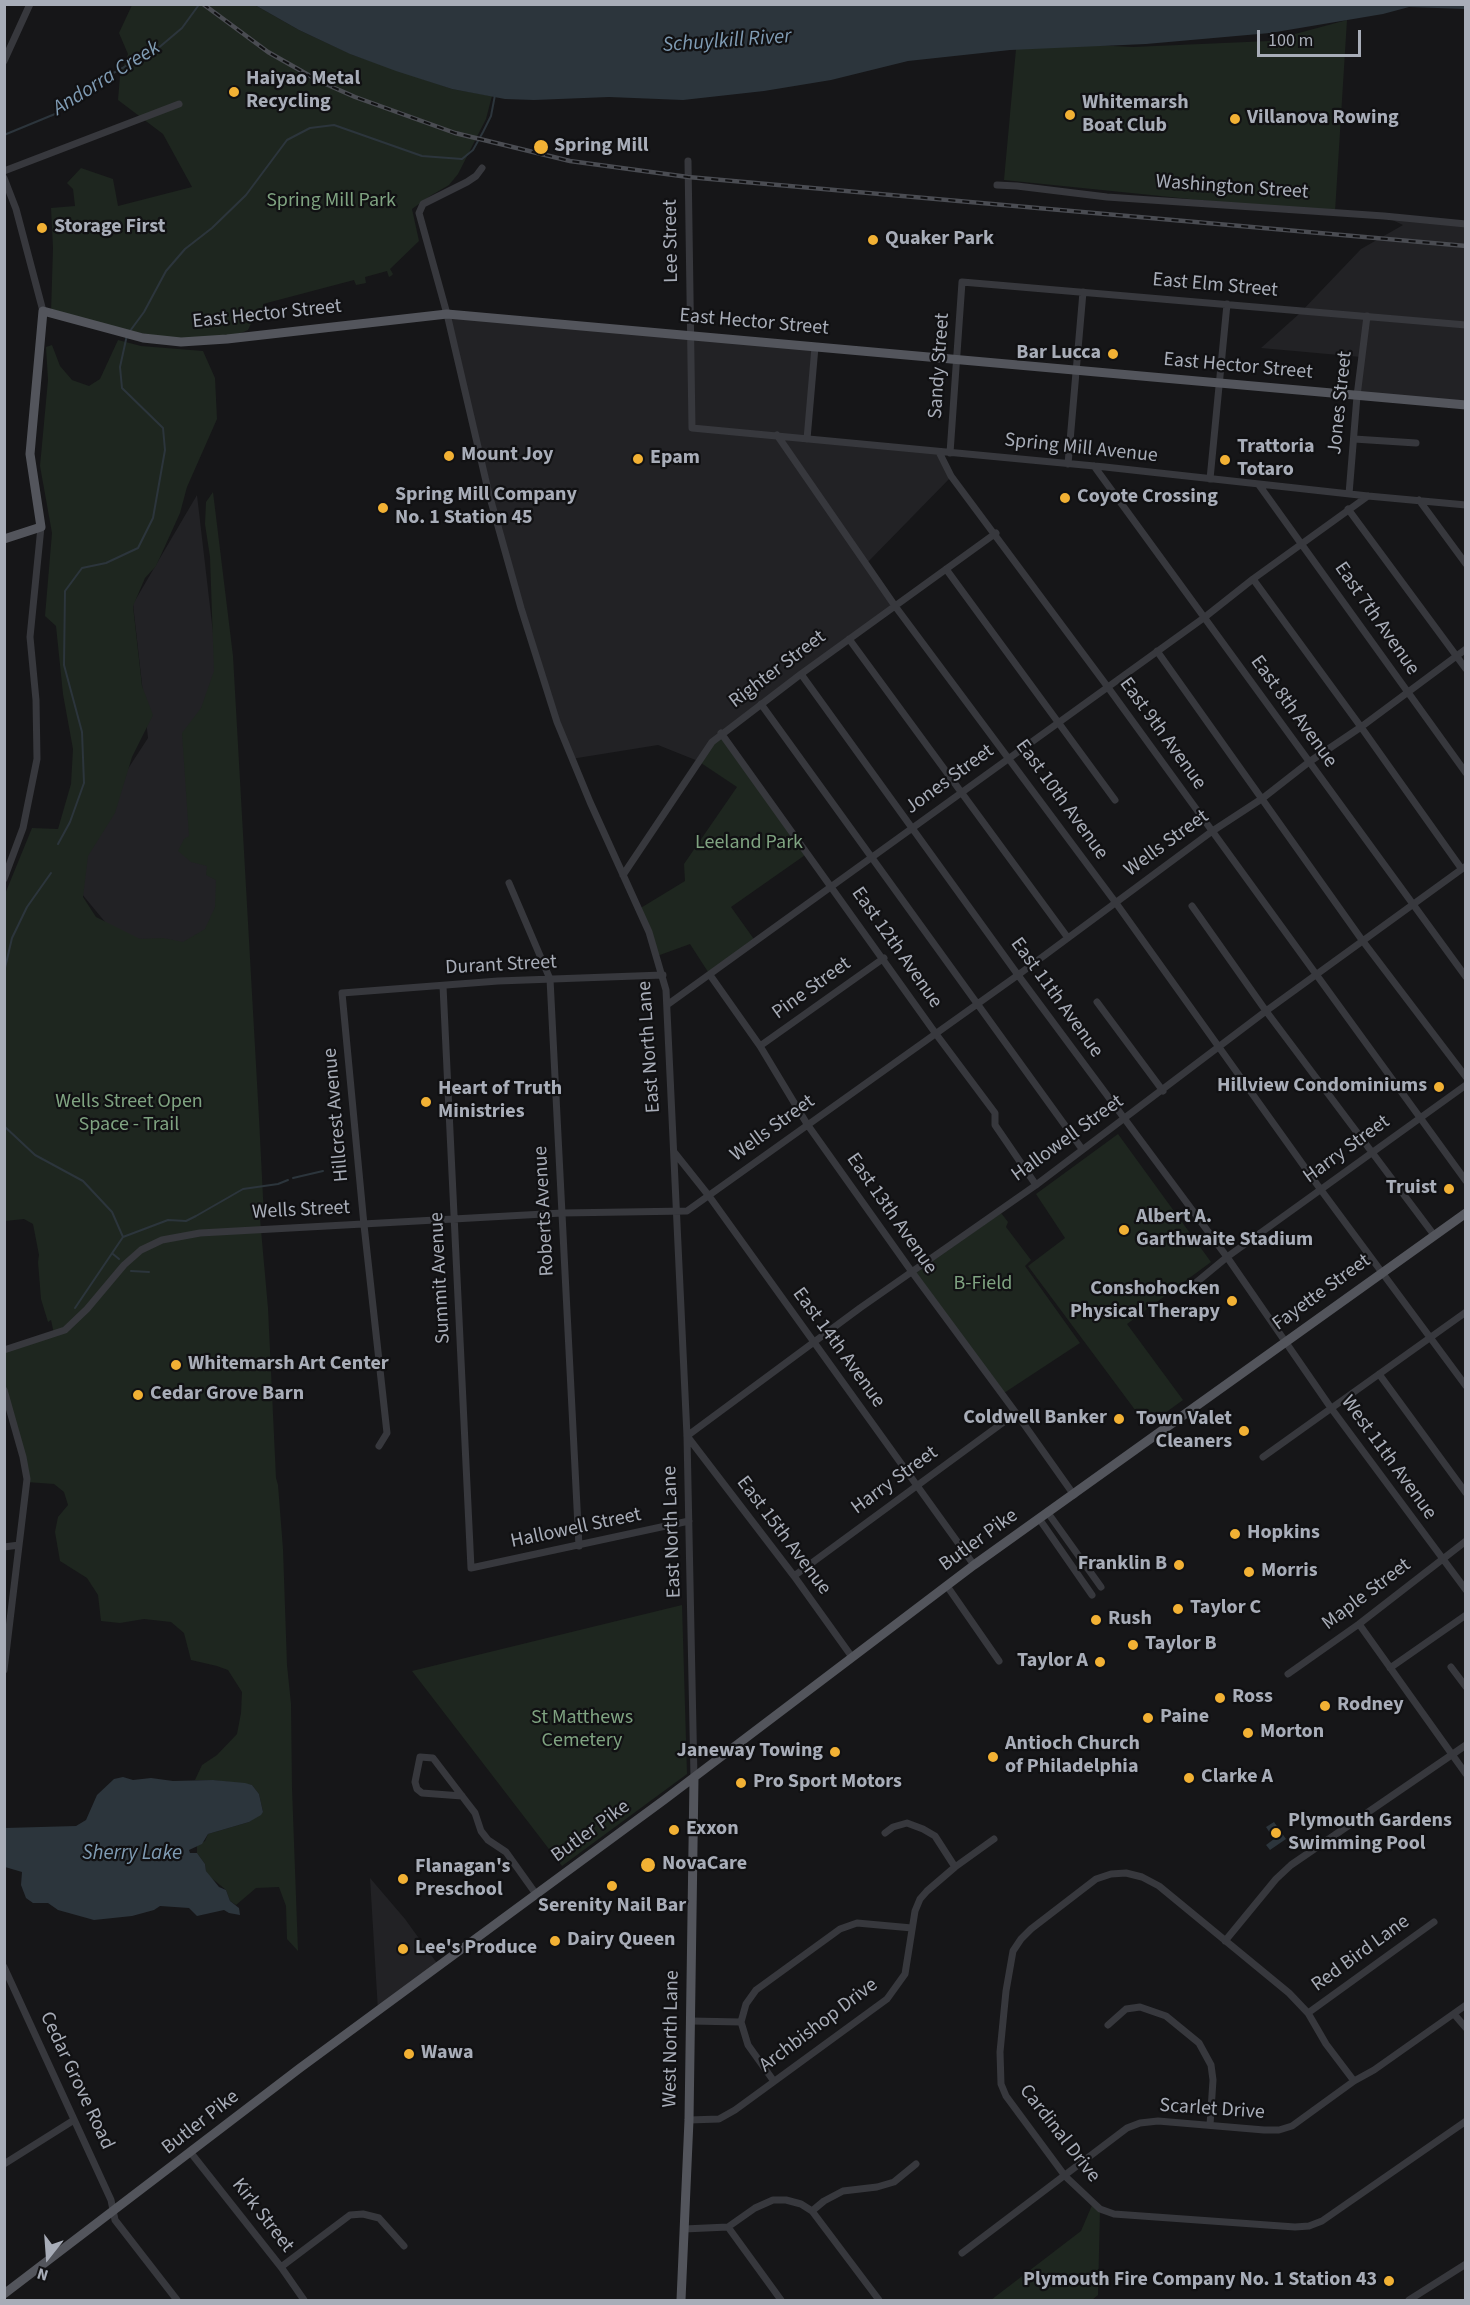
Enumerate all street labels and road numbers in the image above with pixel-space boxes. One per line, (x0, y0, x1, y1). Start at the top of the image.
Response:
street label: Washington Street (1155, 171, 1309, 205)
street label: Lee Street (659, 199, 685, 283)
street label: East Elm Street (1151, 269, 1279, 303)
street label: East Hector Street (191, 295, 343, 335)
street label: East Hector Street (678, 305, 830, 341)
street label: Sandy Street (924, 312, 956, 420)
street label: East Hector Street (1162, 349, 1314, 385)
street label: Jones Street (1324, 350, 1358, 456)
street label: Spring Mill Avenue (1003, 429, 1159, 469)
street label: East 7th Avenue (1328, 558, 1424, 680)
street label: Righter Street (725, 626, 831, 714)
street label: East 8th Avenue (1244, 651, 1342, 773)
street label: East 9th Avenue (1113, 673, 1211, 795)
street label: East 10th Avenue (1009, 735, 1113, 865)
street label: Jones Street (901, 740, 999, 820)
street label: Wells Street (1120, 805, 1214, 883)
street label: East 12th Avenue (845, 883, 947, 1013)
street label: East 11th Avenue (1004, 933, 1108, 1063)
street label: Durant Street (445, 951, 557, 981)
street label: Pine Street (768, 952, 856, 1026)
street label: East North Lane (633, 980, 667, 1114)
street label: Hillcrest Avenue (319, 1047, 355, 1183)
street label: Wells Street (726, 1090, 820, 1168)
street label: Hallowell Street (1007, 1090, 1129, 1188)
street label: Harry Street (1299, 1111, 1395, 1189)
street label: Roberts Avenue (530, 1145, 560, 1277)
street label: East 13th Avenue (840, 1149, 942, 1279)
street label: Wells Street (251, 1196, 351, 1226)
street label: Summit Avenue (426, 1211, 456, 1345)
street label: Fayette Street (1268, 1249, 1376, 1337)
street label: East 14th Avenue (786, 1283, 890, 1413)
street label: West 11th Avenue (1335, 1391, 1441, 1525)
street label: Harry Street (847, 1442, 943, 1520)
street label: East North Lane (659, 1465, 687, 1599)
street label: East 15th Avenue (731, 1472, 835, 1600)
street label: Hallowell Street (509, 1503, 643, 1555)
street label: Butler Pike (935, 1505, 1023, 1577)
street label: Maple Street (1318, 1554, 1416, 1636)
street label: Butler Pike (547, 1796, 635, 1868)
street label: Red Bird Lane (1307, 1910, 1415, 1998)
street label: West North Lane (659, 1970, 685, 2108)
street label: Archbishop Drive (755, 1974, 883, 2078)
street label: Cedar Grove Road (34, 2008, 118, 2154)
street label: Cardinal Drive (1013, 2080, 1105, 2188)
street label: Butler Pike (158, 2086, 244, 2160)
street label: Scarlet Drive (1159, 2094, 1265, 2126)
street label: Kirk Street (226, 2174, 298, 2258)

